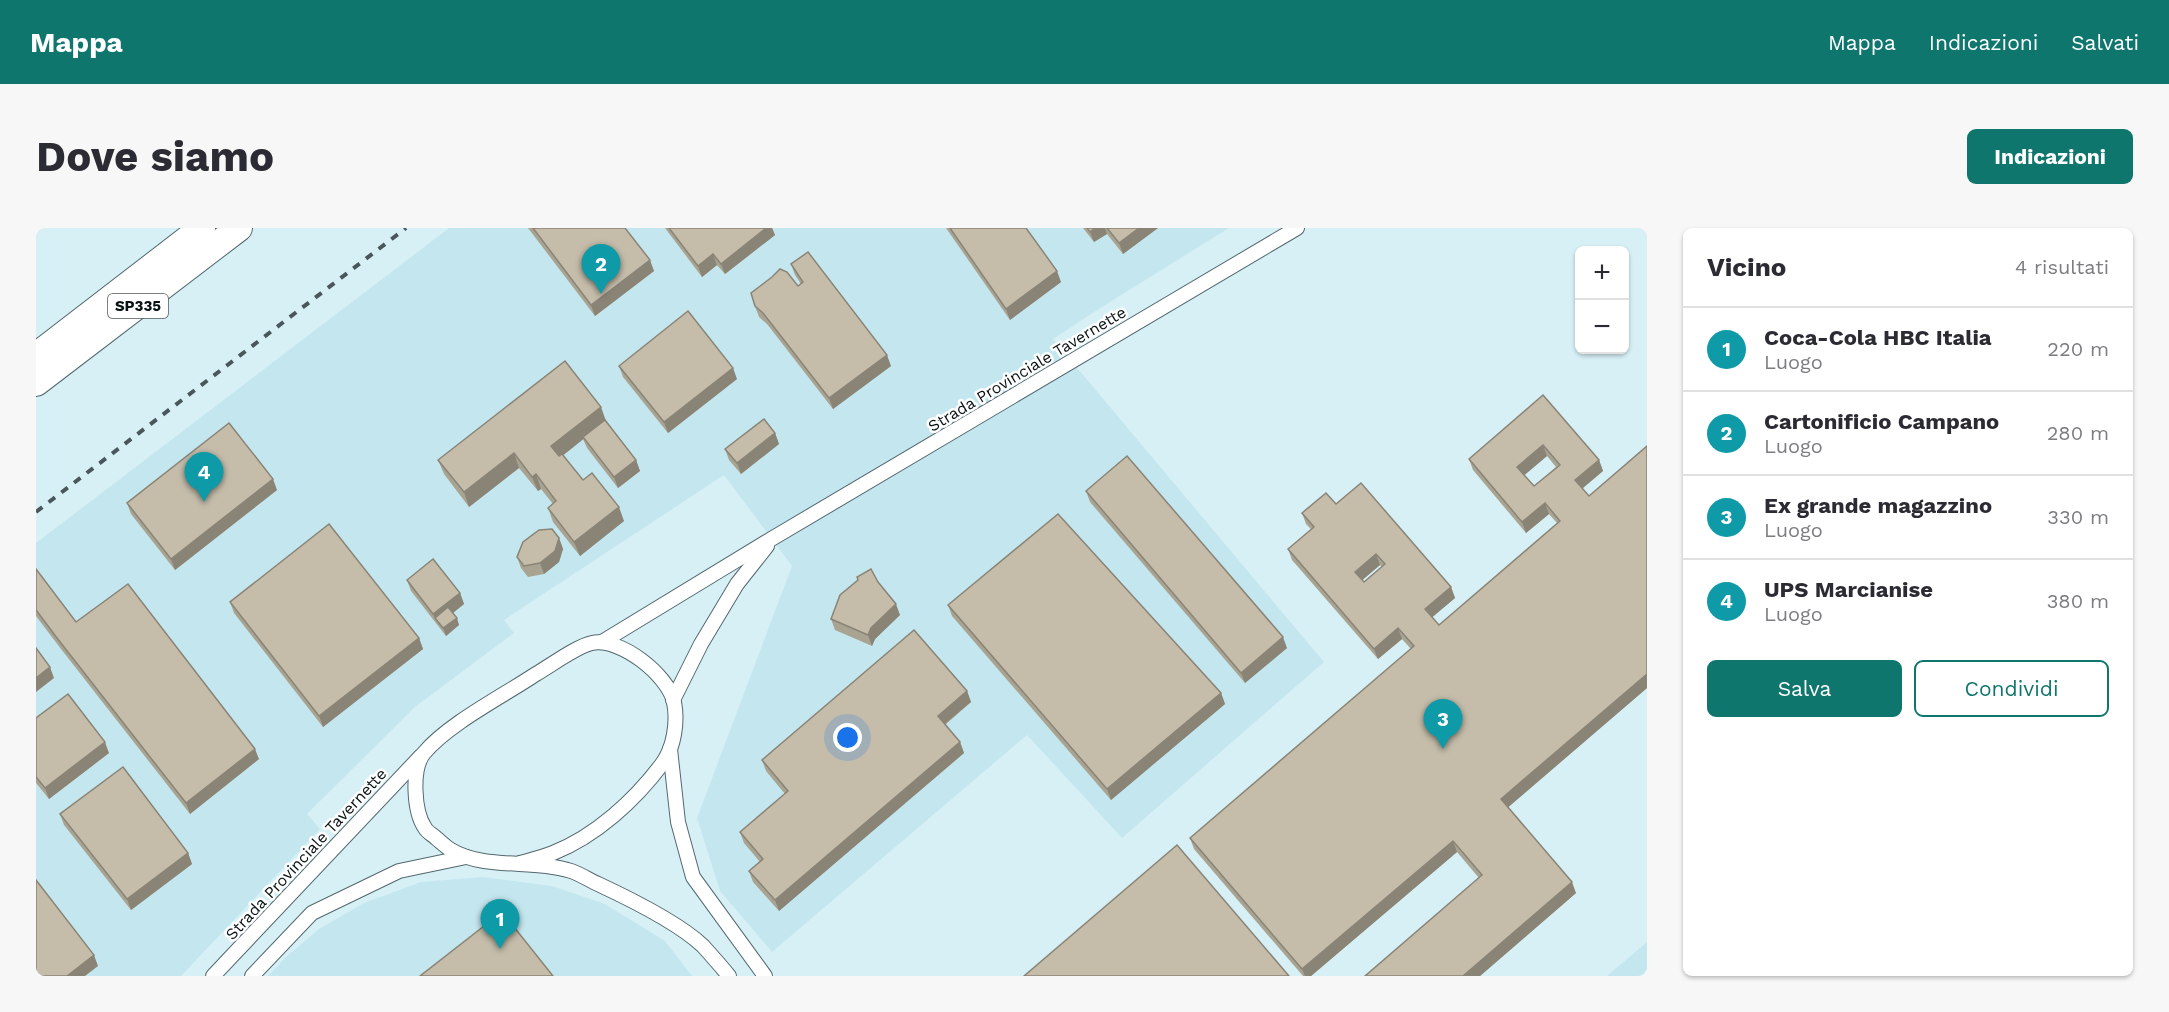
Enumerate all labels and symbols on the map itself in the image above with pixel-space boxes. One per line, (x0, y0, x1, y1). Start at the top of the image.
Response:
pin: 2 (582, 244, 620, 294)
road number: SP335 (108, 294, 168, 318)
street label: Strada Provinciale Tavernette (925, 302, 1129, 436)
pin: 4 (184, 452, 224, 502)
pin: 3 (1424, 700, 1462, 749)
your location (833, 723, 862, 752)
street label: Strada Provinciale Tavernette (221, 764, 391, 944)
pin: 1 (480, 900, 520, 949)

